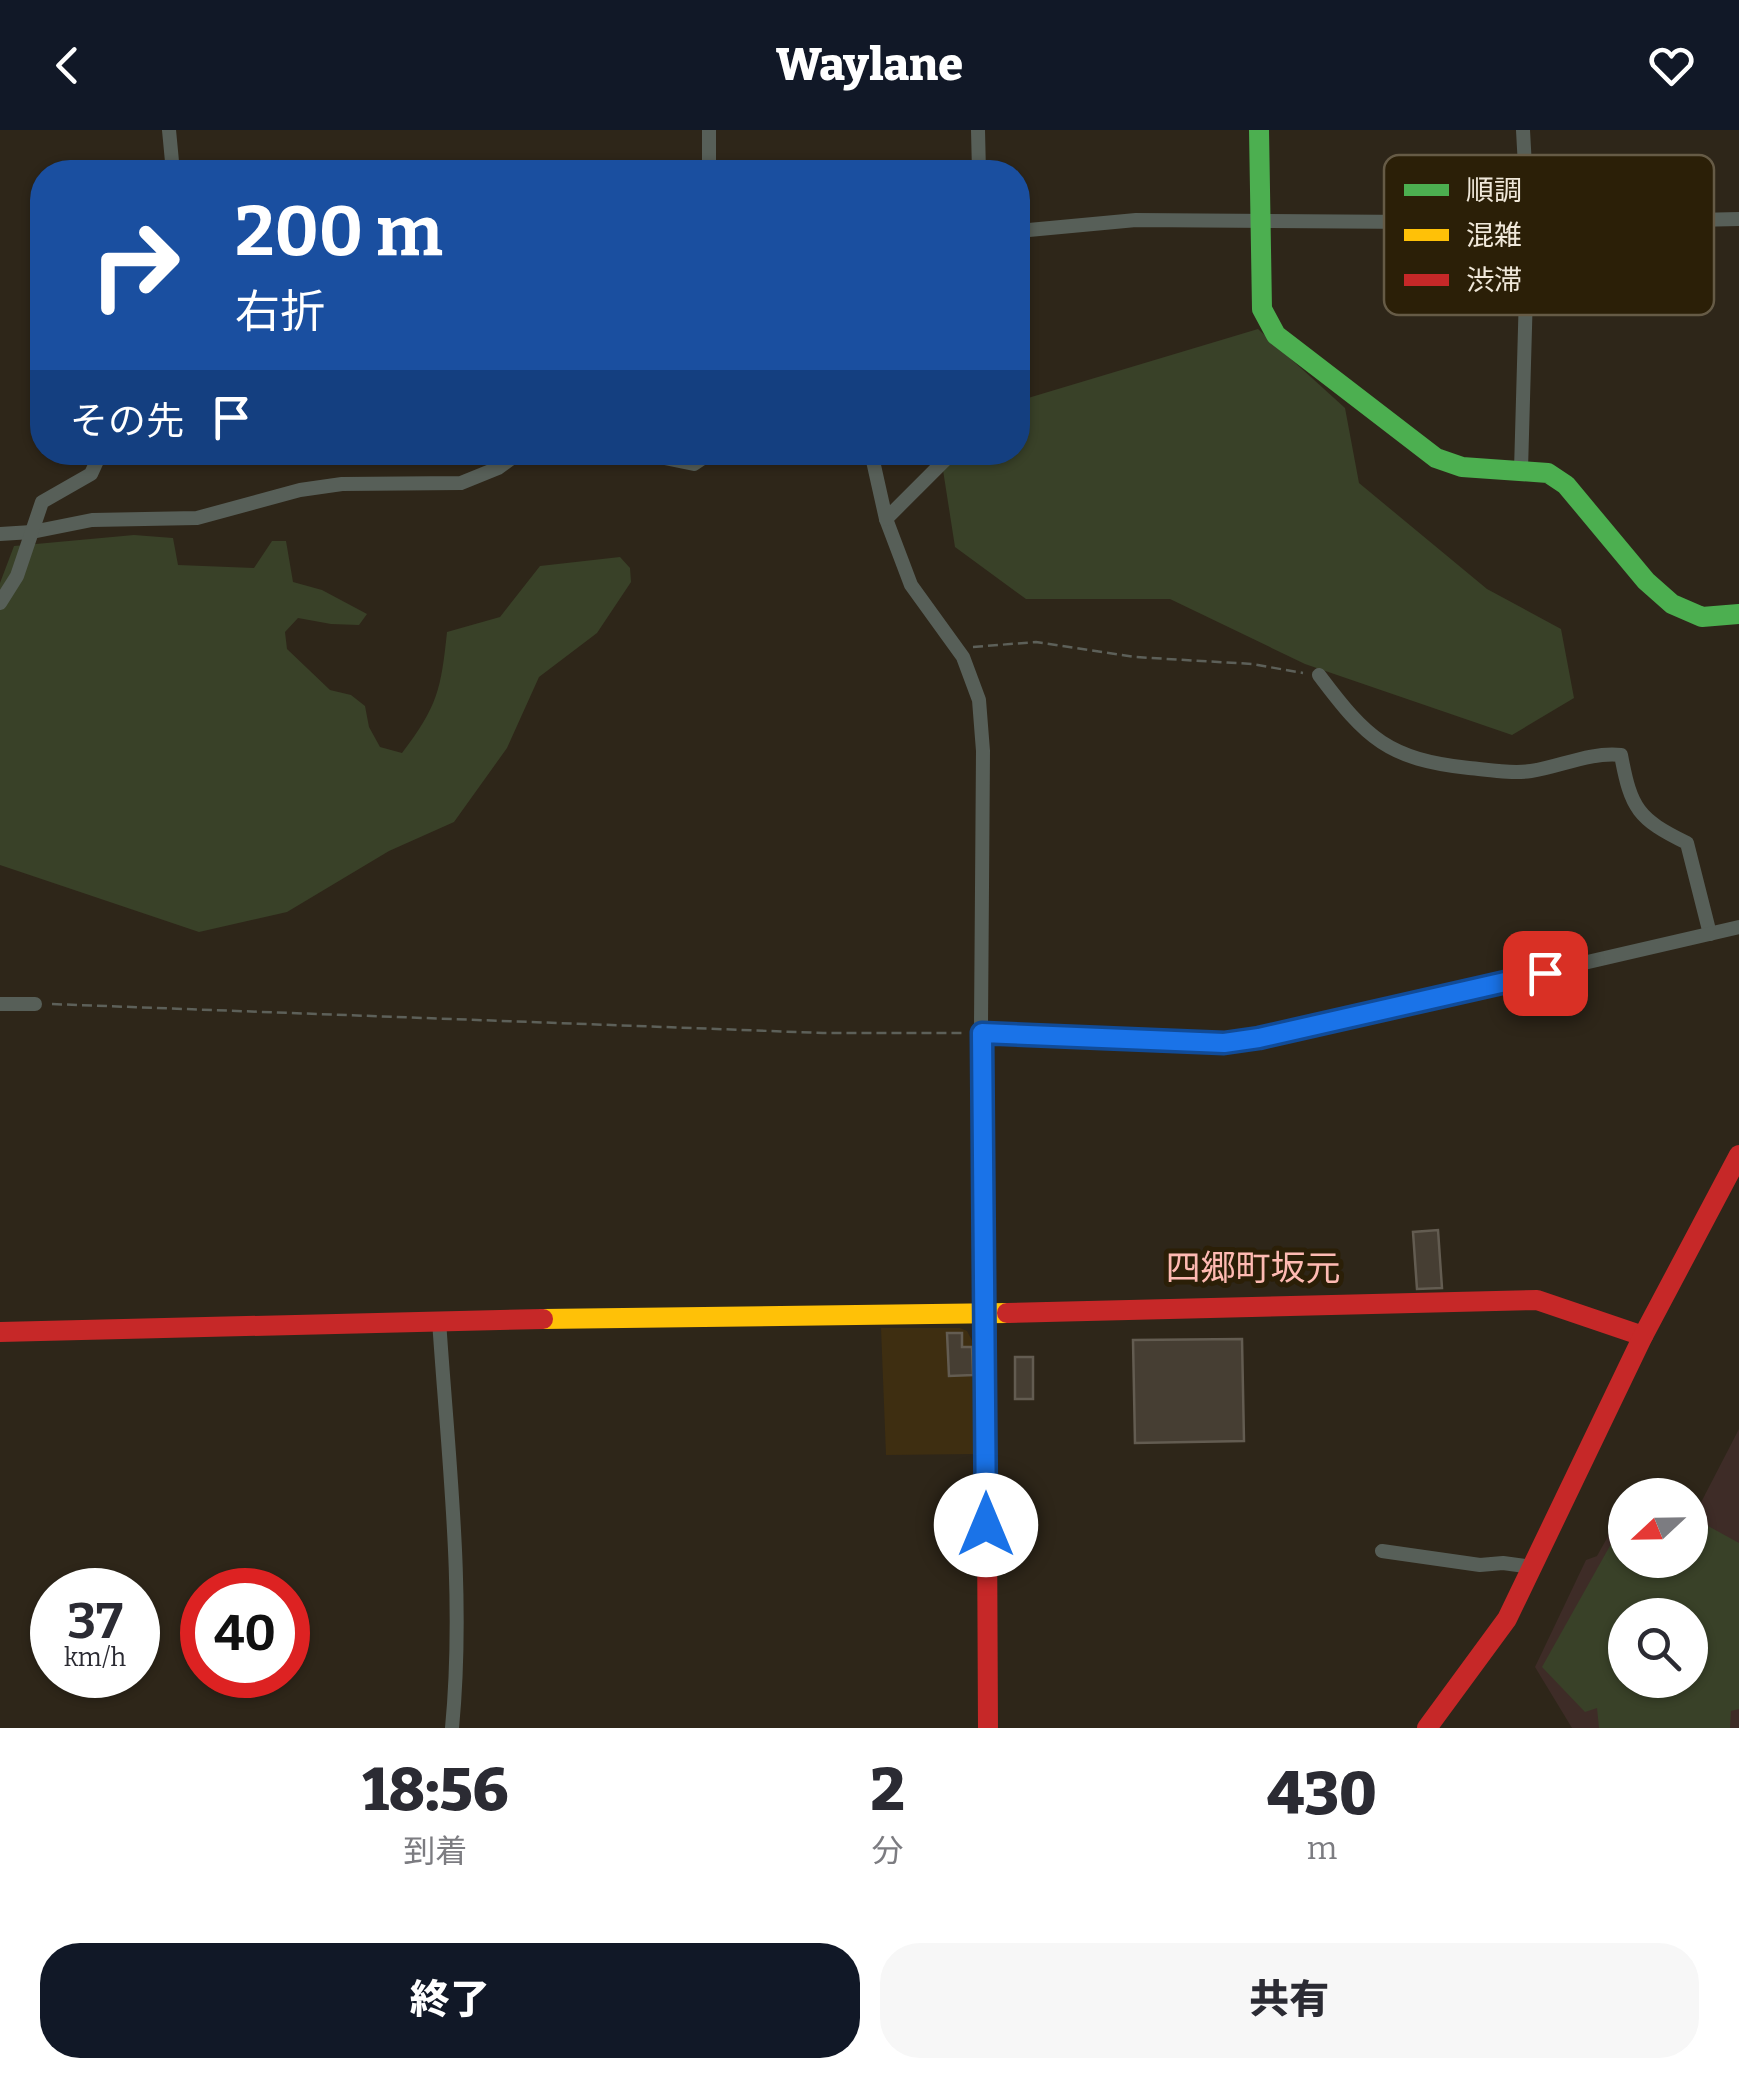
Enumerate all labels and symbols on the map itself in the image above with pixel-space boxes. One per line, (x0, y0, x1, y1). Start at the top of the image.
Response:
legend (1384, 155, 1714, 315)
text: 順調 (1466, 174, 1522, 207)
text: 混雑 (1466, 219, 1522, 252)
text: 渋滞 (1466, 264, 1522, 297)
pin (1503, 931, 1588, 1016)
district label: 四郷町坂元 (1165, 1247, 1341, 1289)
position arrow (934, 1473, 1038, 1577)
north arrow (1608, 1478, 1708, 1578)
speed limit sign: 40 (180, 1568, 310, 1698)

